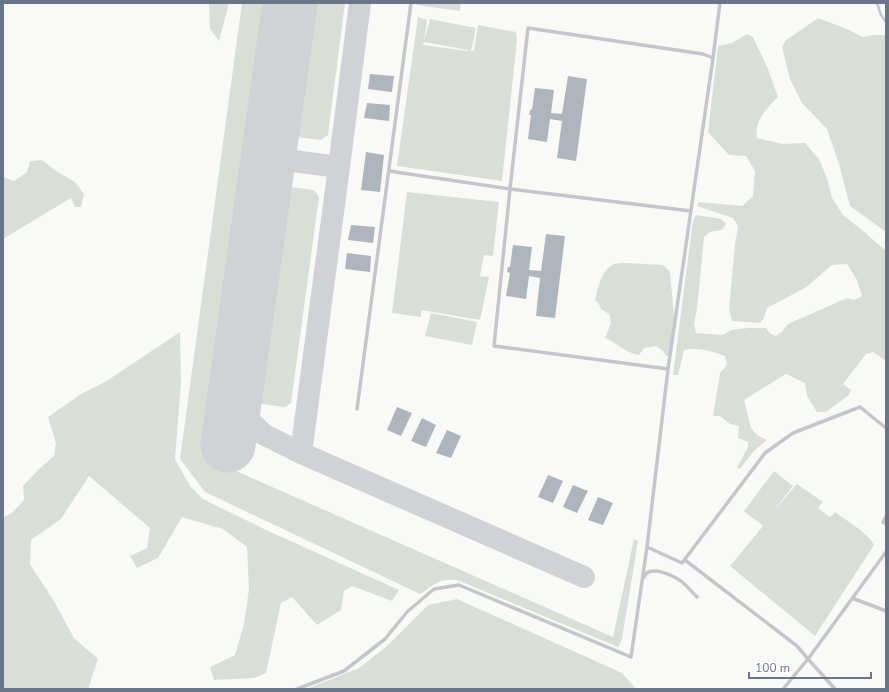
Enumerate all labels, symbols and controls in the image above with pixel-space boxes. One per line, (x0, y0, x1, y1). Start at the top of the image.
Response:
scale bar (749, 654, 871, 680)
text: 100 m (755, 660, 790, 676)

